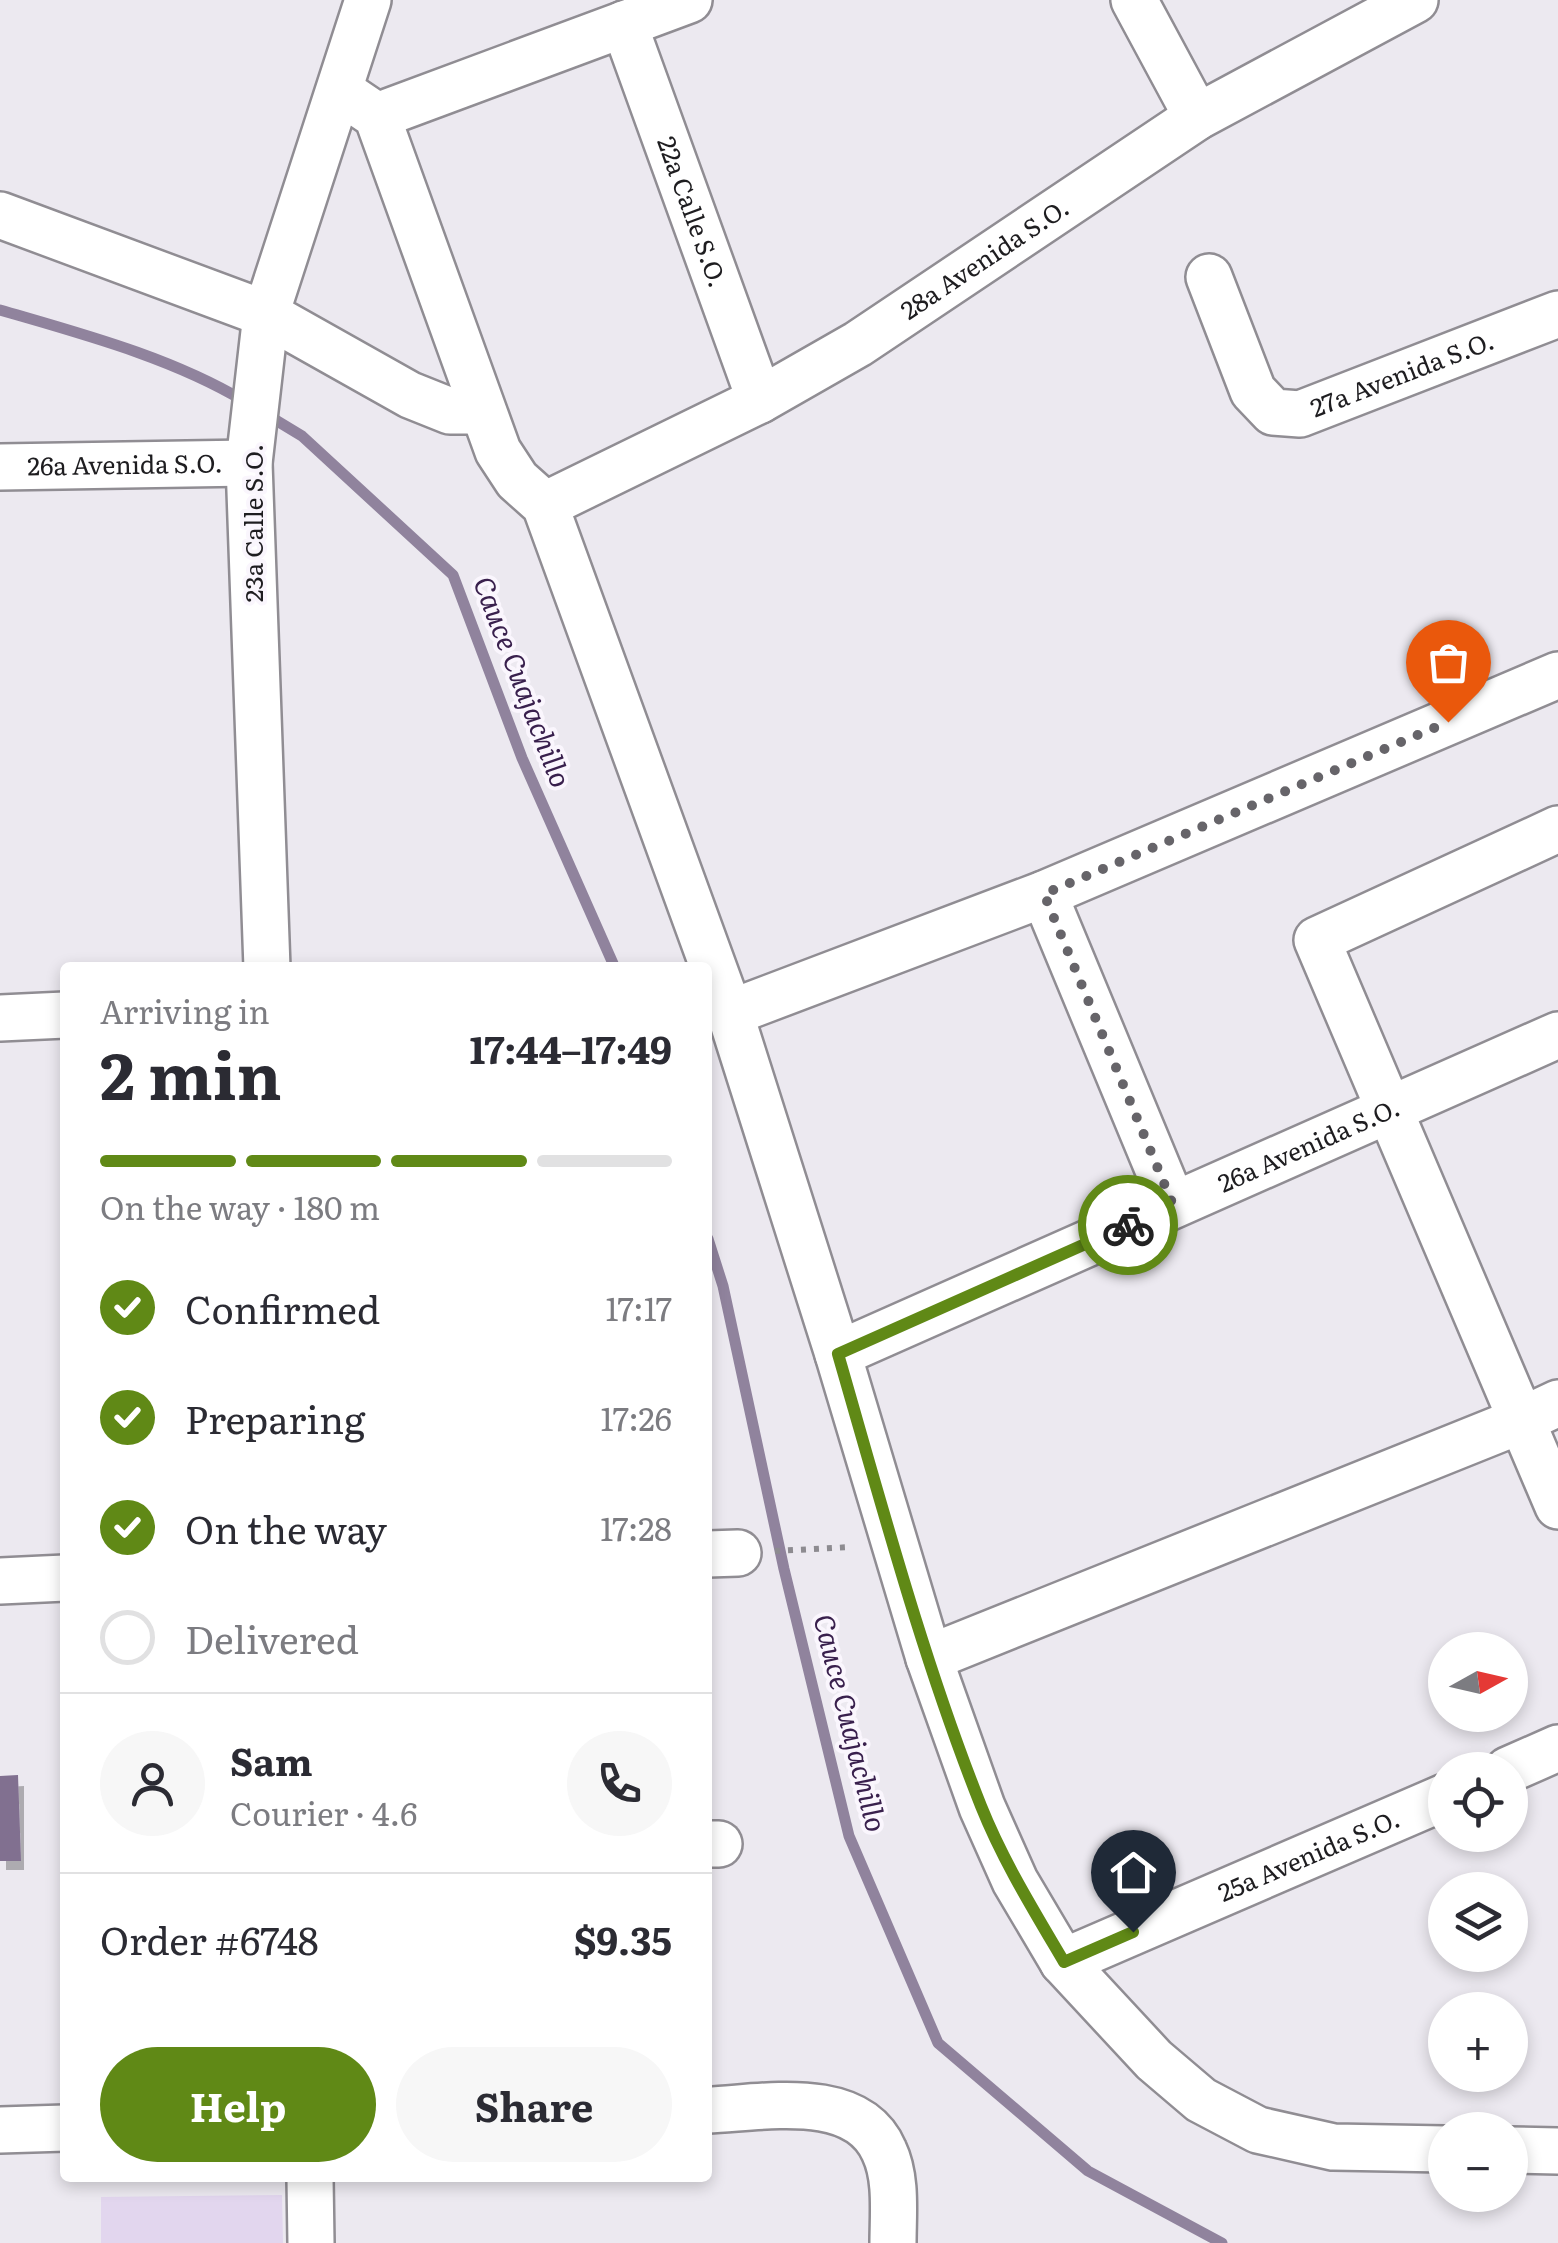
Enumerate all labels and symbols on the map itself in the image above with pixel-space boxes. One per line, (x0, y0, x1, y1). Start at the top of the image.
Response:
street label: 22a Calle S.O. (649, 131, 738, 292)
street label: 28a Avenida S.O. (893, 188, 1076, 327)
street label: 27a Avenida S.O. (1305, 321, 1499, 425)
street label: 26a Avenida S.O. (27, 443, 223, 484)
street label: 23a Calle S.O. (234, 444, 271, 602)
water label: Cauce Cuajachillo (464, 570, 583, 793)
pin (1406, 620, 1491, 723)
street label: 26a Avenida S.O. (1211, 1088, 1405, 1200)
courier (1078, 1175, 1178, 1275)
water label: Cauce Cuajachillo (805, 1609, 899, 1836)
north arrow (1428, 1632, 1528, 1732)
street label: 25a Avenida S.O. (1212, 1799, 1405, 1910)
pin (1091, 1830, 1176, 1933)

